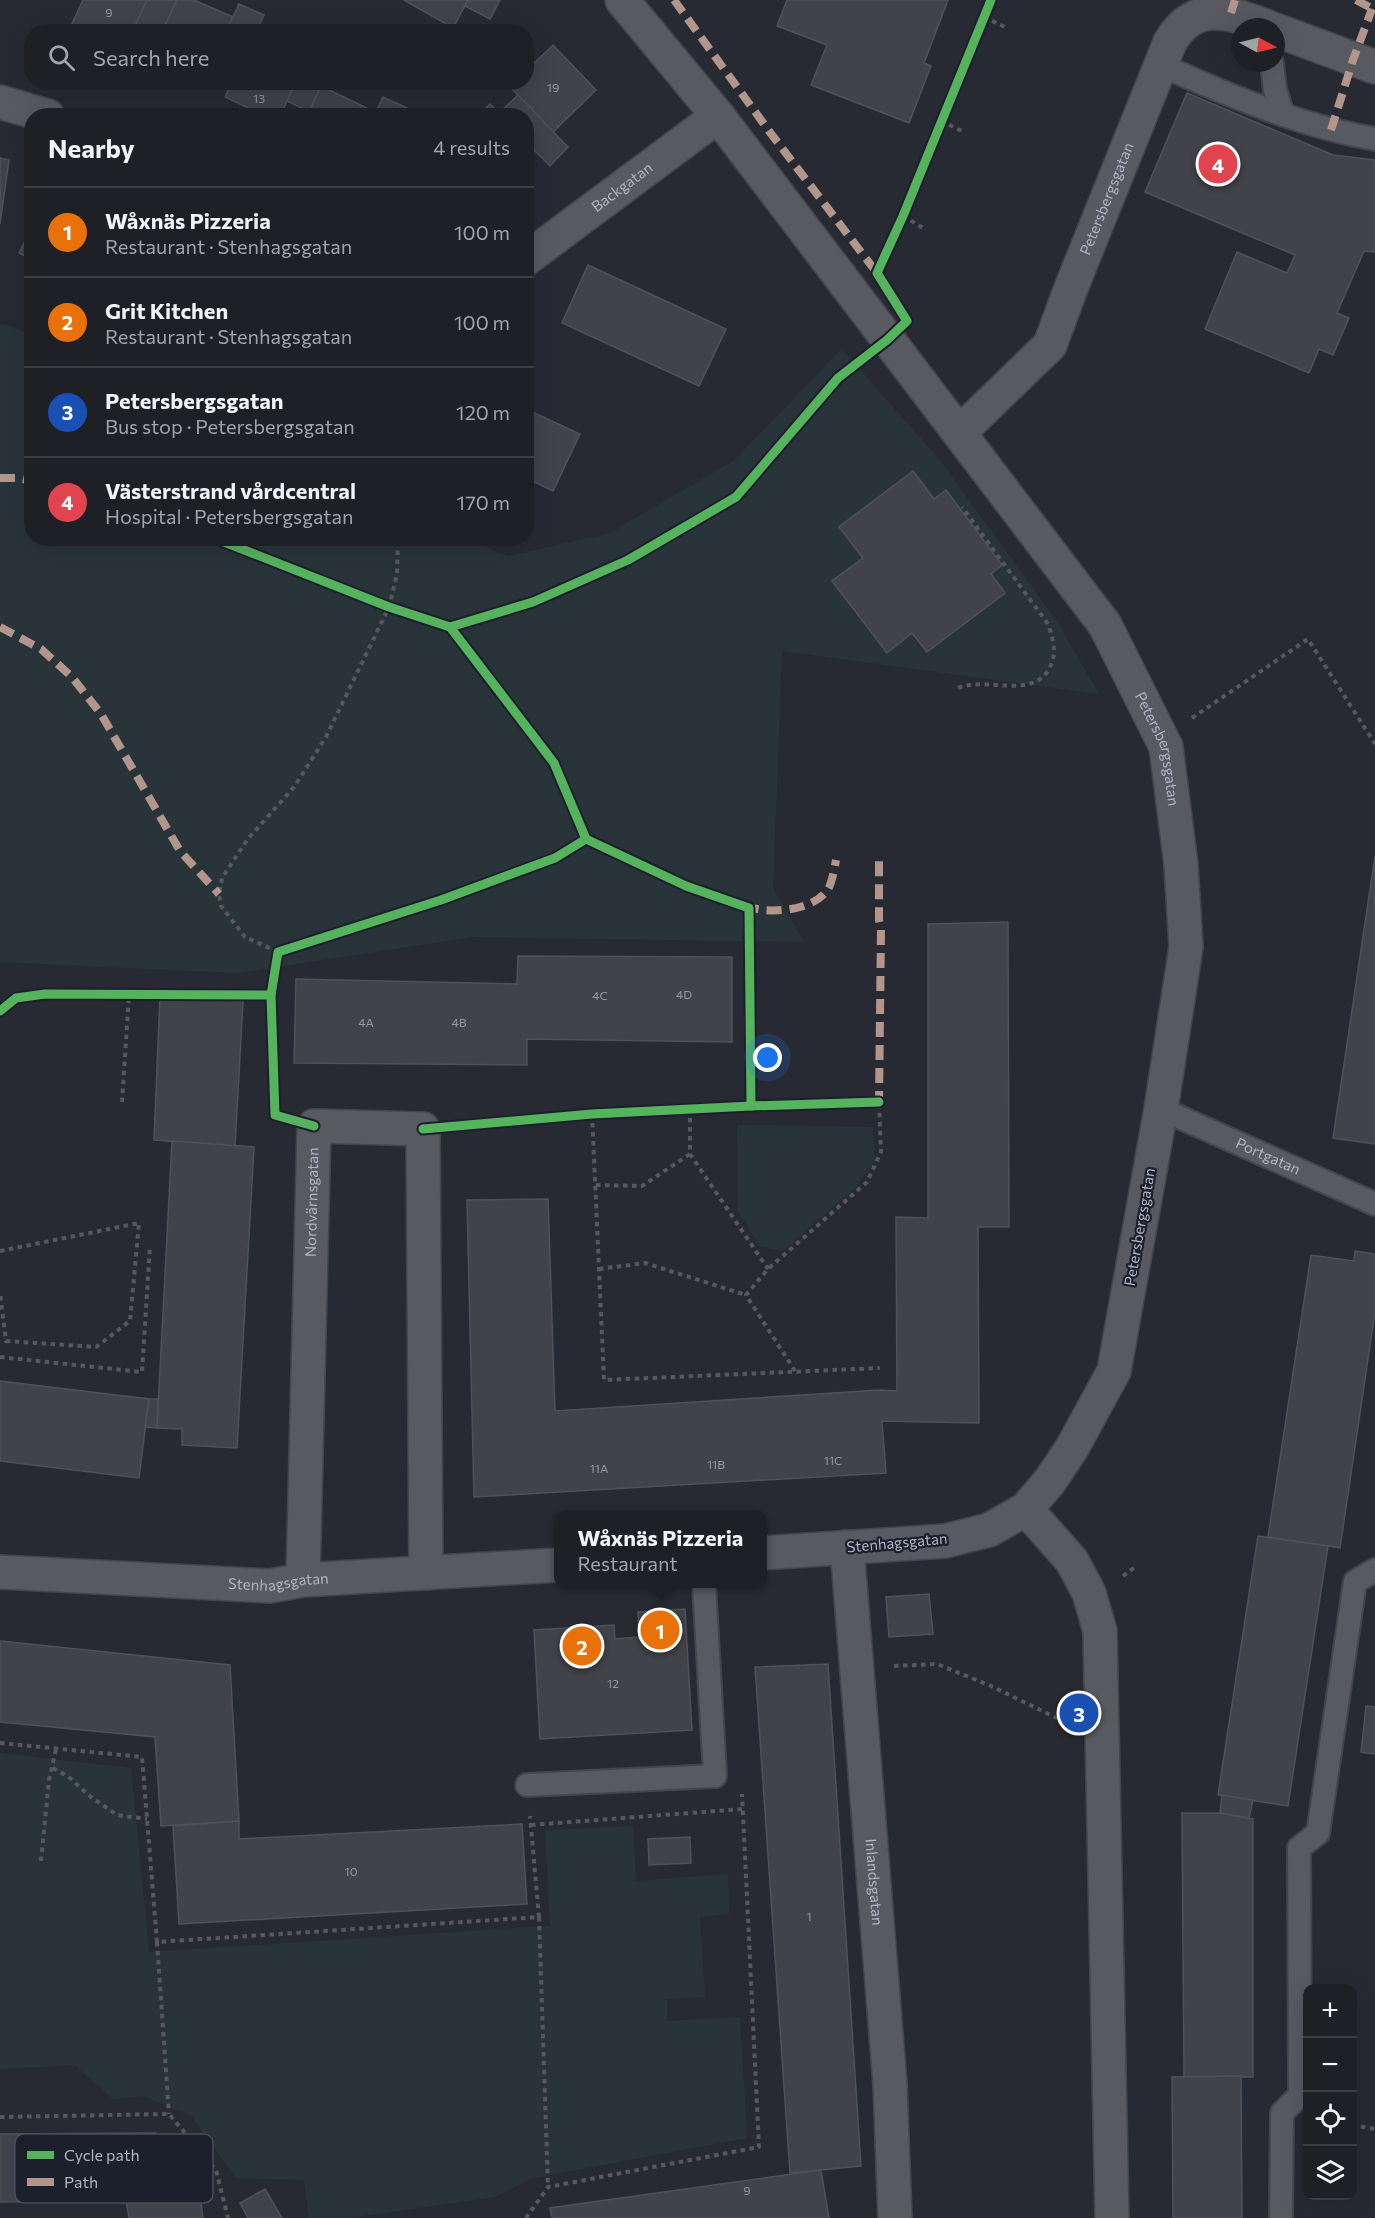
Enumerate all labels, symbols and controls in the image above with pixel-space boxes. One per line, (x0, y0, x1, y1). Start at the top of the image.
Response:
house number: 9 (105, 5, 113, 19)
north arrow (1231, 18, 1285, 72)
search box (24, 24, 534, 90)
icon: search (45, 41, 78, 74)
text: Search here (93, 44, 209, 71)
house number: 19 (547, 80, 559, 94)
house number: 13 (253, 91, 265, 105)
text: Nearby (48, 132, 135, 163)
text: 4 results (433, 135, 510, 159)
street label: Petersbergsgatan (1075, 140, 1137, 257)
pin: 4 (1198, 142, 1238, 186)
street label: Backgatan (588, 158, 656, 215)
text: Wåxnäs Pizzeria (105, 207, 271, 234)
text: 1 (63, 220, 72, 244)
text: 100 m (454, 220, 510, 244)
text: Restaurant · Stenhagsgatan (105, 234, 352, 258)
text: Grit Kitchen (105, 297, 228, 324)
text: 2 (62, 310, 73, 334)
text: 100 m (454, 310, 510, 334)
text: Restaurant · Stenhagsgatan (105, 324, 352, 348)
text: Petersbergsgatan (105, 387, 284, 414)
text: 3 (62, 400, 73, 424)
text: 120 m (456, 400, 510, 424)
text: Bus stop · Petersbergsgatan (105, 414, 355, 438)
text: Västerstrand vårdcentral (105, 477, 356, 504)
text: 4 (61, 490, 74, 514)
text: 170 m (457, 490, 510, 514)
text: Hospital · Petersbergsgatan (105, 504, 353, 528)
street label: Petersbergsgatan (1132, 689, 1183, 807)
house number: 4D (676, 987, 692, 1001)
house number: 4C (592, 988, 608, 1002)
house number: 4A (358, 1015, 374, 1029)
house number: 4B (452, 1015, 467, 1029)
your location (753, 1043, 782, 1072)
street label: Portgatan (1233, 1133, 1303, 1178)
street label: Nordvärnsgatan (301, 1147, 321, 1257)
street label: Petersbergsgatan (1120, 1166, 1158, 1287)
house number: 11C (824, 1453, 842, 1467)
house number: 11B (707, 1457, 725, 1471)
house number: 11A (590, 1461, 608, 1475)
popup (554, 1510, 767, 1588)
text: Wåxnäs Pizzeria (578, 1524, 743, 1551)
street label: Stenhagsgatan (846, 1529, 948, 1555)
text: Restaurant (578, 1551, 678, 1575)
street label: Stenhagsgatan (228, 1569, 329, 1594)
pin: 1 (640, 1608, 680, 1652)
pin: 2 (562, 1624, 602, 1668)
house number: 12 (607, 1676, 619, 1690)
pin: 3 (1060, 1690, 1098, 1736)
street label: Inlandsgatan (862, 1838, 887, 1926)
house number: 10 (345, 1864, 358, 1878)
house number: 1 (806, 1909, 812, 1923)
map controls (1303, 1984, 1357, 2200)
button: + (1303, 1984, 1357, 2038)
button: − (1303, 2038, 1357, 2092)
button: locate (1303, 2092, 1357, 2146)
legend (15, 2134, 213, 2203)
text: Cycle path (64, 2145, 140, 2164)
button: layers (1303, 2146, 1357, 2200)
text: Path (64, 2172, 98, 2191)
house number: 9 (743, 2183, 751, 2197)

